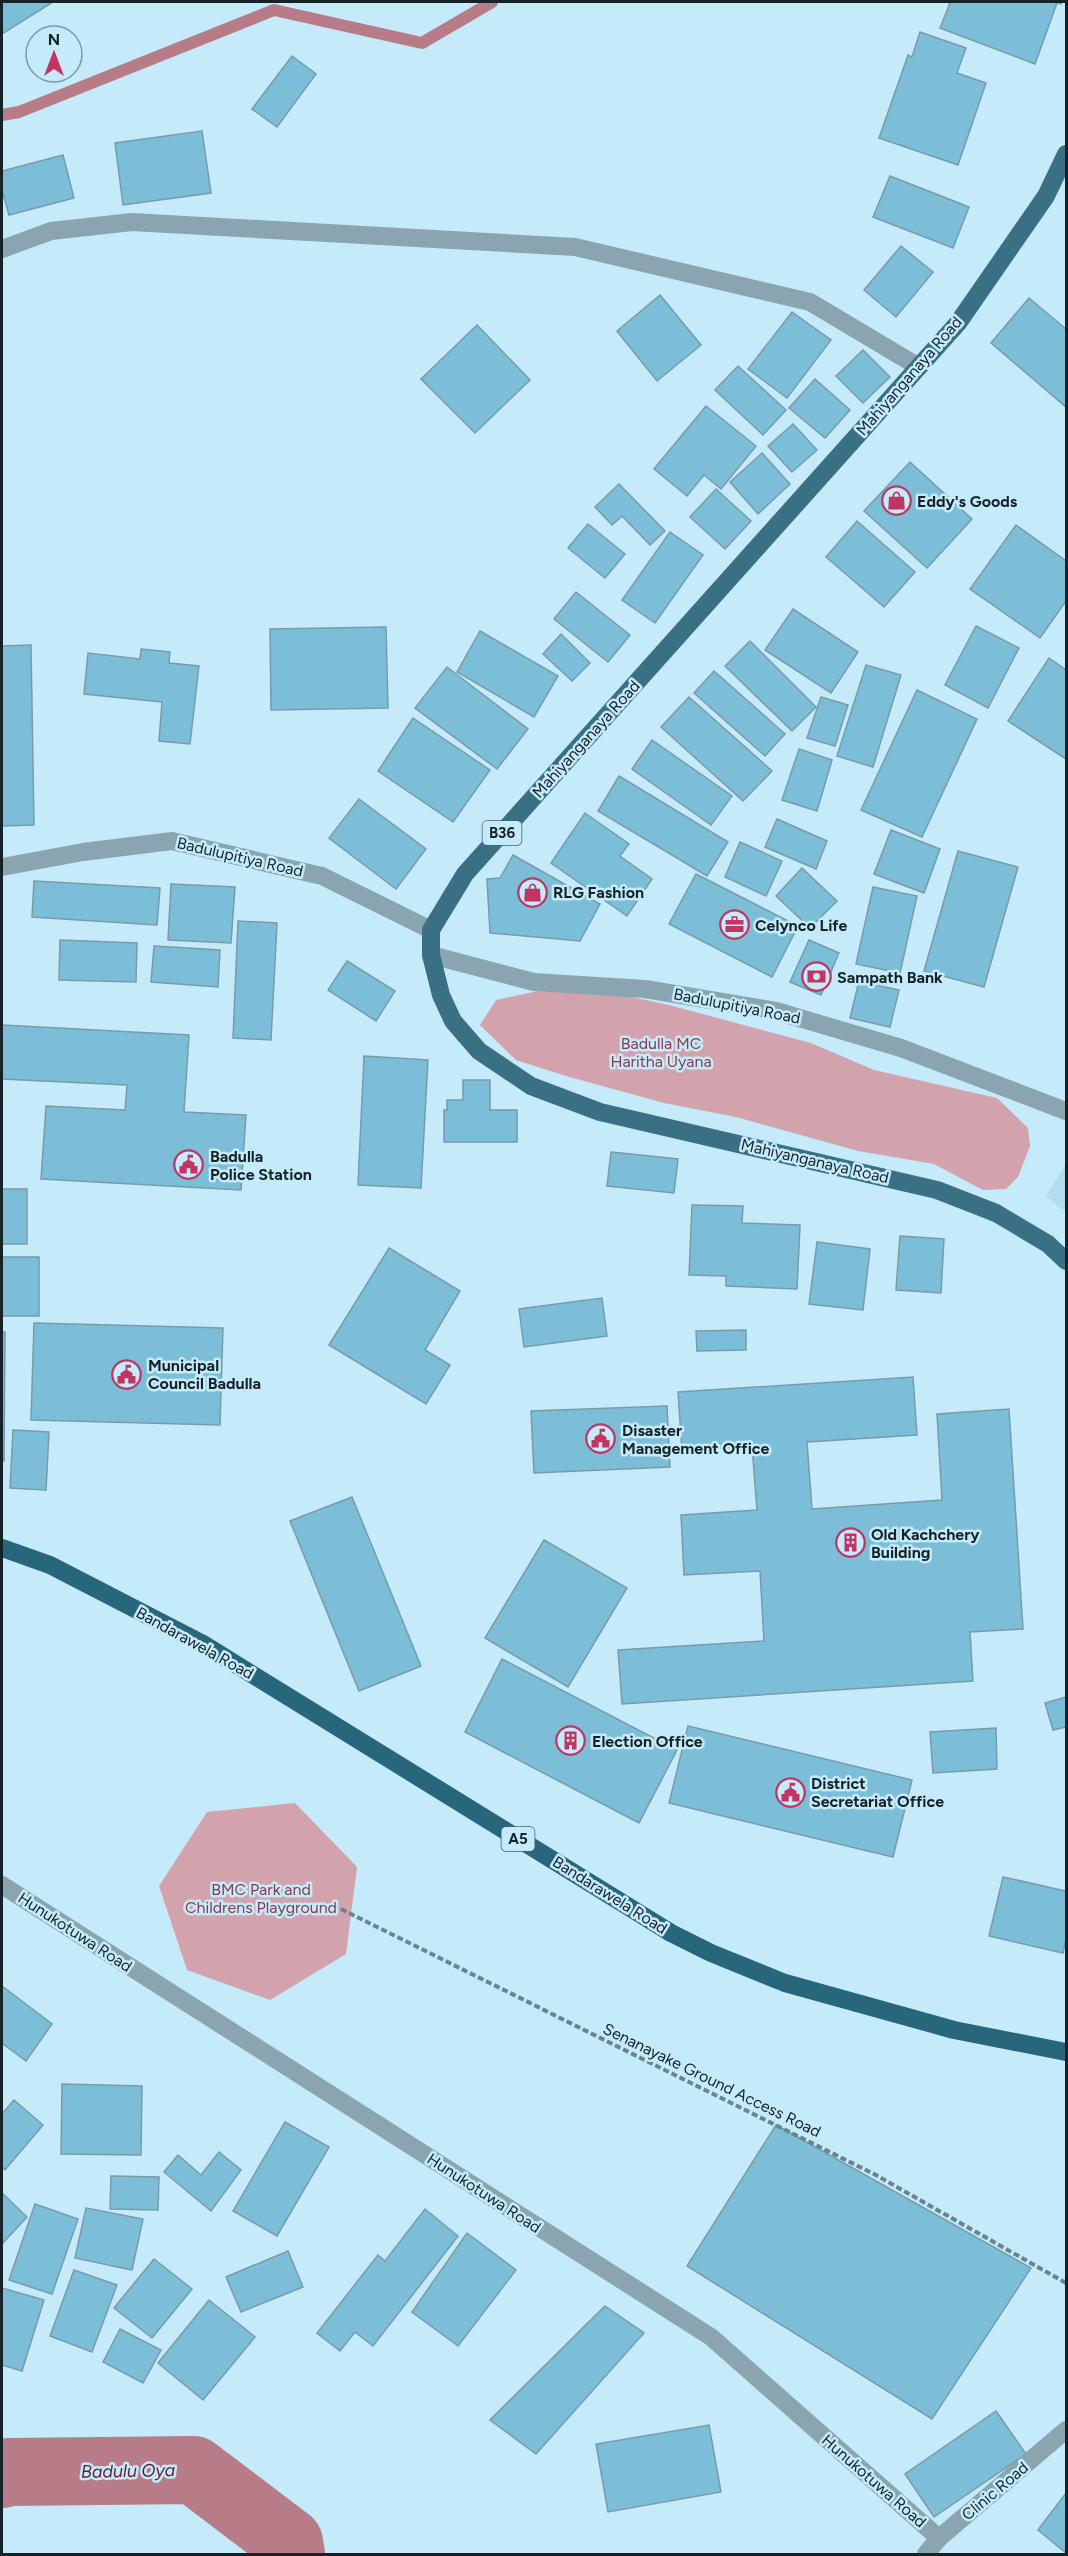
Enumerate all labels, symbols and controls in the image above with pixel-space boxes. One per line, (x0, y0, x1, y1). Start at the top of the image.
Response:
north arrow (24, 24, 84, 84)
text: N (48, 30, 60, 49)
street label: Mahiyanganaya Road (852, 313, 966, 439)
shop icon: Eddy's Goods (880, 485, 912, 517)
place label: Eddy's Goods (917, 492, 1018, 511)
street label: Mahiyanganaya Road (528, 676, 644, 802)
road number: B36 (482, 821, 522, 845)
street label: Badulupitiya Road (175, 833, 305, 881)
shop icon: RLG Fashion (516, 876, 548, 908)
place label: RLG Fashion (553, 883, 644, 902)
office icon: Celynco Life (718, 909, 750, 941)
place label: Celynco Life (755, 916, 847, 935)
bank icon: Sampath Bank (800, 961, 832, 993)
place label: Sampath Bank (837, 968, 943, 987)
street label: Badulupitiya Road (672, 984, 802, 1028)
park label: Badulla MC Haritha Uyana (610, 1034, 712, 1071)
street label: Mahiyanganaya Road (739, 1135, 891, 1187)
place label: Badulla Police Station (210, 1147, 312, 1184)
public building icon: Badulla Police Station (173, 1149, 205, 1181)
place label: Municipal Council Badulla (148, 1356, 261, 1393)
public building icon: Municipal Council Badulla (111, 1358, 143, 1390)
place label: Disaster Management Office (622, 1421, 770, 1458)
public building icon: Disaster Management Office (585, 1423, 617, 1455)
place label: Old Kachchery Building (871, 1525, 980, 1562)
building icon: Old Kachchery Building (834, 1527, 866, 1559)
street label: Bandarawela Road (133, 1603, 257, 1683)
building icon: Election Office (555, 1725, 587, 1757)
place label: Election Office (592, 1732, 703, 1751)
place label: District Secretariat Office (811, 1774, 944, 1811)
public building icon: District Secretariat Office (774, 1776, 806, 1808)
road number: A5 (502, 1827, 534, 1851)
street label: Bandarawela Road (549, 1852, 671, 1938)
park label: BMC Park and Childrens Playground (185, 1880, 337, 1917)
street label: Hunukotuwa Road (14, 1888, 136, 1976)
street label: Senanayake Ground Access Road (600, 2019, 824, 2141)
street label: Hunukotuwa Road (423, 2149, 545, 2237)
street label: Hunukotuwa Road (818, 2431, 930, 2531)
street label: Clinic Road (958, 2458, 1032, 2524)
water label: Badulu Oya (81, 2459, 176, 2483)

